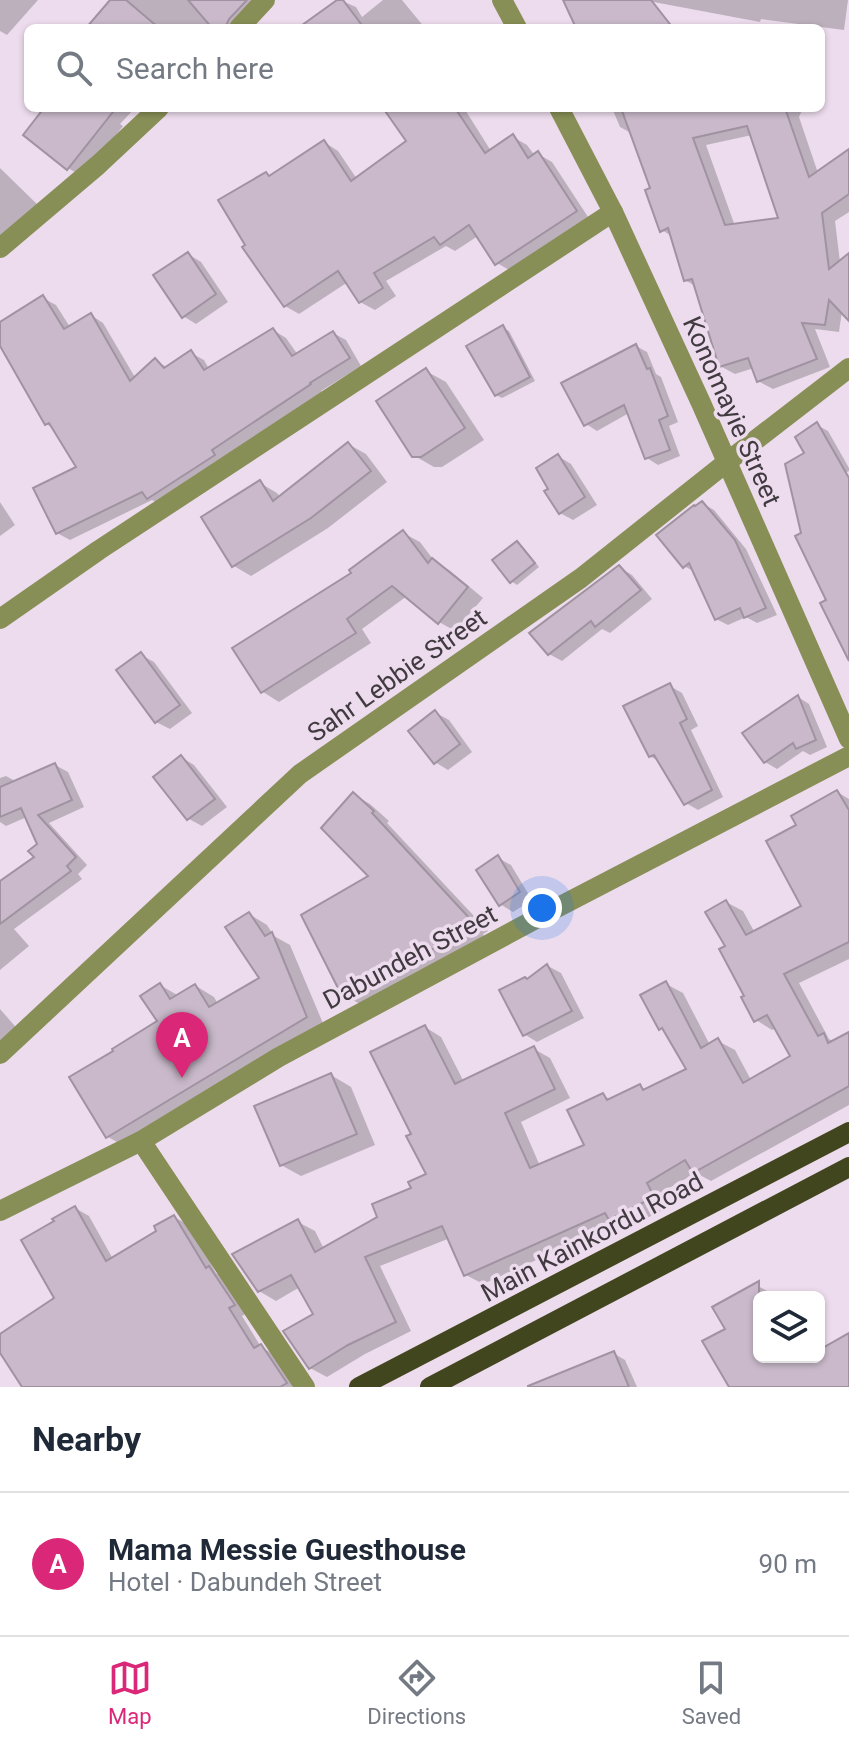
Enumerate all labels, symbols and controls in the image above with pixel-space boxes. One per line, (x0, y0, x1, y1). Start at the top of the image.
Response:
search box (24, 24, 825, 112)
icon: search (52, 46, 96, 90)
text: Search here (116, 51, 274, 86)
street label: Konomayie Street (677, 312, 787, 510)
street label: Sahr Lebbie Street (302, 602, 492, 748)
your location (522, 888, 562, 928)
street label: Dabundeh Street (318, 899, 502, 1015)
pin: A (156, 1012, 208, 1078)
street label: Main Kainkordu Road (476, 1166, 708, 1308)
map controls (753, 1291, 825, 1363)
button: layers (753, 1291, 825, 1363)
text: Nearby (32, 1419, 141, 1459)
text: Mama Messie Guesthouse (108, 1532, 466, 1567)
text: A (49, 1549, 67, 1579)
text: 90 m (759, 1549, 817, 1579)
text: Hotel · Dabundeh Street (108, 1567, 382, 1597)
tab: Map (108, 1656, 152, 1729)
tab: Directions (367, 1656, 466, 1729)
tab: Saved (682, 1656, 741, 1729)

